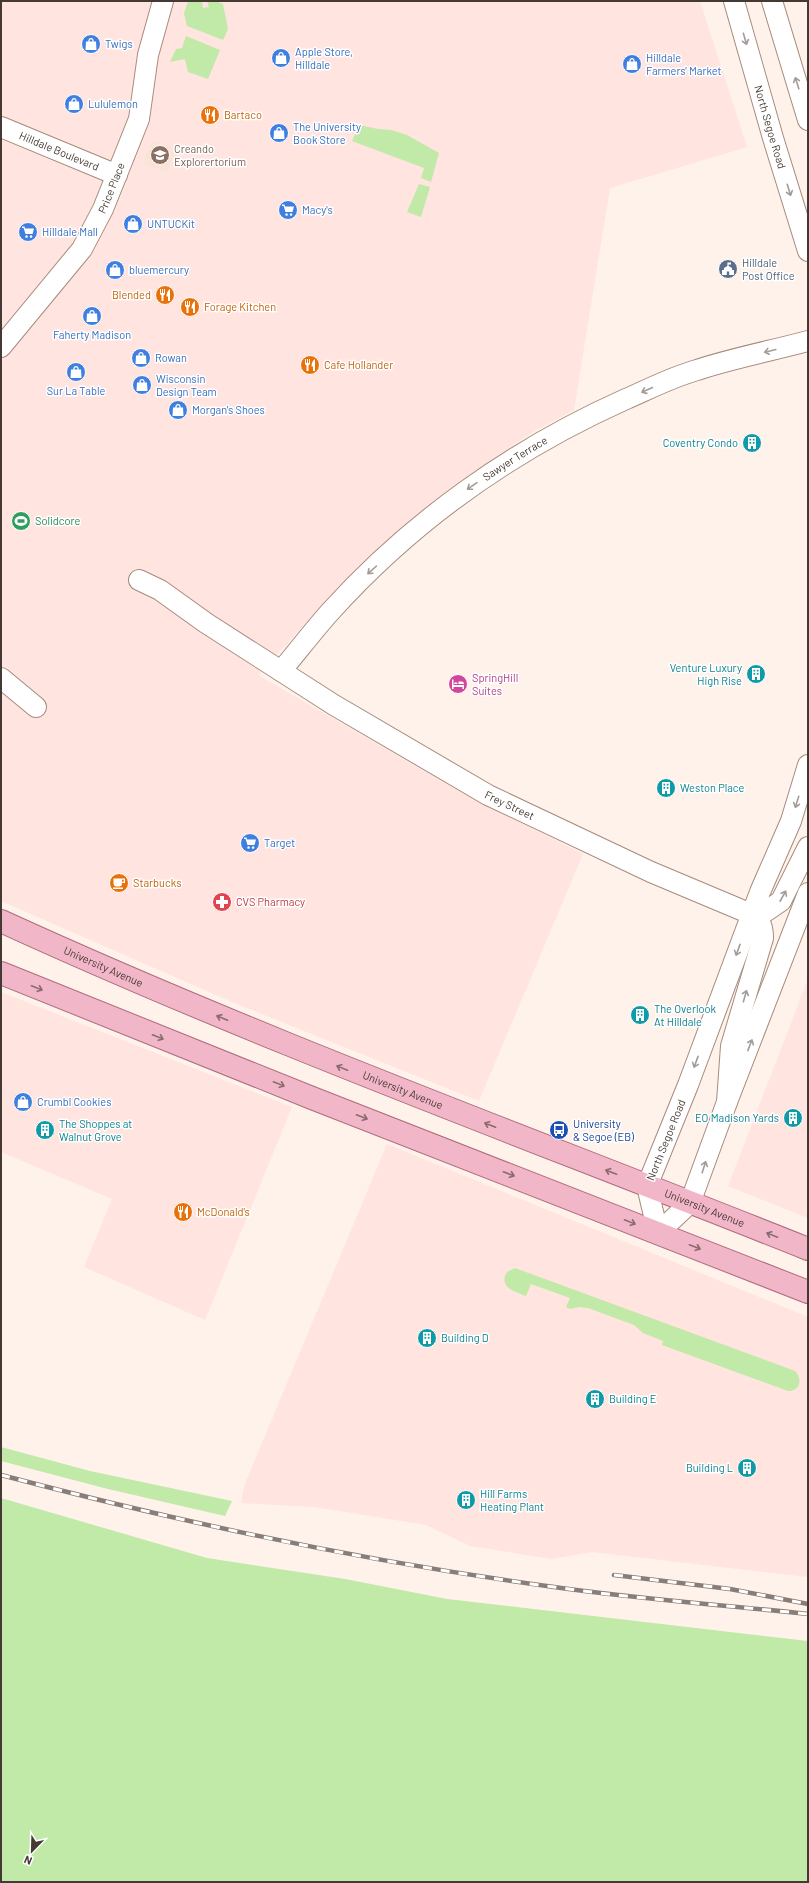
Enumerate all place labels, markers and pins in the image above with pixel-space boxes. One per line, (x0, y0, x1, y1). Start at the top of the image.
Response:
shop icon: Twigs (80, 33, 102, 55)
place label: Twigs (105, 37, 133, 50)
place label: Apple Store, Hilldale (295, 45, 353, 71)
shop icon: Apple Store, Hilldale (270, 47, 292, 69)
place label: Hilldale Farmers' Market (646, 51, 722, 77)
shop icon: Hilldale Farmers' Market (621, 53, 643, 75)
shop icon: Lululemon (63, 93, 85, 115)
place label: Lululemon (88, 97, 138, 110)
restaurant icon: Bartaco (199, 104, 221, 126)
place label: Bartaco (224, 108, 262, 121)
place label: The University Book Store (293, 120, 361, 146)
shop icon: The University Book Store (268, 122, 290, 144)
place label: Creando Explorertorium (174, 142, 246, 168)
school or university icon: Creando Explorertorium (149, 144, 171, 166)
supermarket icon: Macy's (277, 199, 299, 221)
place label: Macy's (302, 203, 333, 216)
shop icon: UNTUCKit (122, 213, 144, 235)
place label: UNTUCKit (147, 217, 195, 230)
supermarket icon: Hilldale Mall (17, 221, 39, 243)
place label: Hilldale Mall (42, 225, 98, 238)
place label: Hilldale Post Office (742, 256, 795, 282)
public building icon: Hilldale Post Office (717, 258, 739, 280)
shop icon: bluemercury (104, 259, 126, 281)
place label: bluemercury (129, 263, 189, 276)
restaurant icon: Blended (154, 284, 176, 306)
place label: Blended (112, 288, 151, 301)
restaurant icon: Forage Kitchen (179, 296, 201, 318)
place label: Forage Kitchen (204, 300, 276, 313)
shop icon: Faherty Madison (81, 305, 103, 327)
place label: Faherty Madison (53, 328, 131, 341)
shop icon: Rowan (130, 347, 152, 369)
place label: Rowan (155, 351, 187, 364)
restaurant icon: Cafe Hollander (299, 354, 321, 376)
place label: Cafe Hollander (324, 358, 393, 371)
shop icon: Sur La Table (65, 361, 87, 383)
place label: Wisconsin Design Team (156, 372, 217, 398)
shop icon: Wisconsin Design Team (131, 374, 153, 396)
place label: Sur La Table (47, 384, 105, 397)
shop icon: Morgan's Shoes (167, 399, 189, 421)
place label: Morgan's Shoes (192, 403, 265, 416)
building icon: Coventry Condo (741, 432, 763, 454)
place label: Coventry Condo (663, 436, 738, 449)
sports icon: Solidcore (10, 510, 32, 532)
place label: Solidcore (35, 514, 80, 527)
place label: Venture Luxury High Rise (670, 661, 742, 687)
building icon: Venture Luxury High Rise (745, 663, 767, 685)
place label: SpringHill Suites (472, 671, 518, 697)
hotel icon: SpringHill Suites (447, 673, 469, 695)
building icon: Weston Place (655, 777, 677, 799)
place label: Weston Place (680, 781, 744, 794)
supermarket icon: Target (239, 832, 261, 854)
place label: Target (264, 836, 295, 849)
cafe icon: Starbucks (108, 872, 130, 894)
place label: Starbucks (133, 876, 181, 889)
pharmacy icon: CVS Pharmacy (211, 891, 233, 913)
place label: CVS Pharmacy (236, 895, 305, 908)
place label: The Overlook At Hilldale (654, 1002, 716, 1028)
building icon: The Overlook At Hilldale (629, 1004, 651, 1026)
shop icon: Crumbl Cookies (12, 1091, 34, 1113)
place label: Crumbl Cookies (37, 1095, 111, 1108)
building icon: EO Madison Yards (782, 1107, 804, 1129)
place label: EO Madison Yards (695, 1111, 779, 1124)
place label: The Shoppes at Walnut Grove (59, 1117, 132, 1143)
place label: University & Segoe (EB) (573, 1117, 634, 1143)
building icon: The Shoppes at Walnut Grove (34, 1119, 56, 1141)
bus stop icon: University & Segoe (EB) (548, 1119, 570, 1141)
restaurant icon: McDonald's (172, 1201, 194, 1223)
place label: McDonald's (197, 1205, 250, 1218)
building icon: Building D (416, 1327, 438, 1349)
place label: Building D (441, 1331, 489, 1344)
building icon: Building E (584, 1388, 606, 1410)
place label: Building E (609, 1392, 657, 1405)
building icon: Building L (736, 1457, 758, 1479)
place label: Building L (686, 1461, 733, 1474)
place label: Hill Farms Heating Plant (480, 1487, 544, 1513)
building icon: Hill Farms Heating Plant (455, 1489, 477, 1511)

